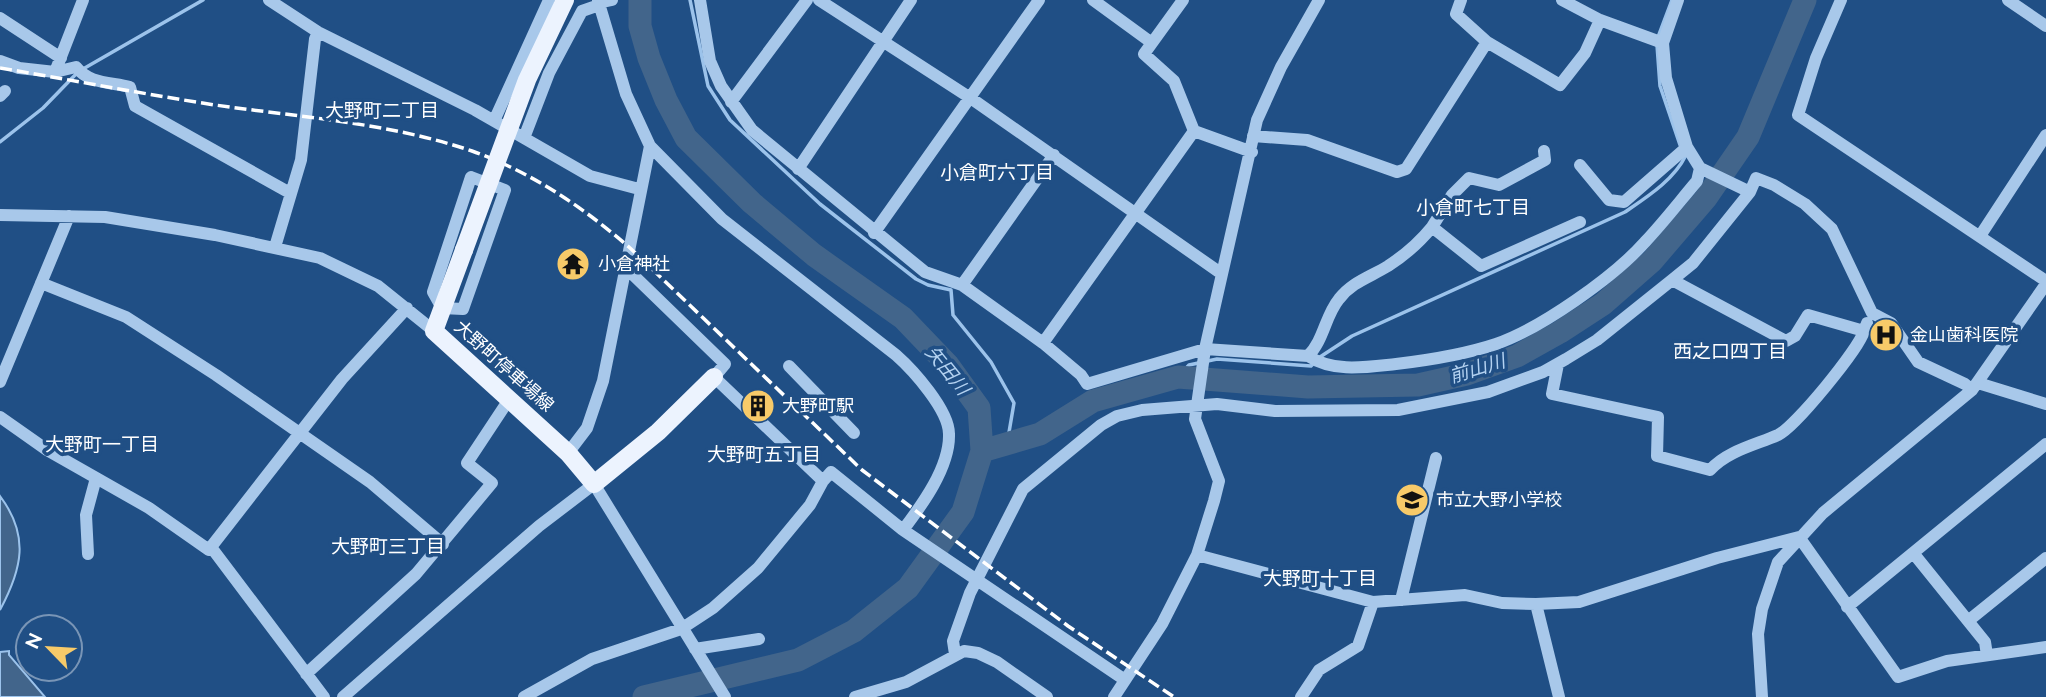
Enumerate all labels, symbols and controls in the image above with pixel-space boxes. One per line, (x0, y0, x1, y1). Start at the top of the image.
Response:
district label: 大野町二丁目 (325, 99, 439, 121)
district label: 小倉町六丁目 (940, 161, 1054, 183)
district label: 小倉町七丁目 (1416, 196, 1530, 218)
temple icon: 小倉神社 (554, 245, 592, 283)
place label: 小倉神社 (598, 253, 670, 274)
street label: 大野町停車場線 (450, 316, 558, 416)
hospital icon: 金山歯科医院 (1867, 316, 1905, 354)
place label: 金山歯科医院 (1910, 324, 2018, 345)
district label: 西之口四丁目 (1673, 340, 1787, 362)
water label: 矢田川 (922, 341, 976, 401)
water label: 前山川 (1447, 349, 1509, 387)
building icon: 大野町駅 (739, 387, 777, 425)
place label: 大野町駅 (782, 395, 854, 416)
district label: 大野町一丁目 (45, 433, 159, 455)
district label: 大野町五丁目 (707, 443, 821, 465)
school or university icon: 市立大野小学校 (1393, 481, 1431, 519)
place label: 市立大野小学校 (1436, 489, 1562, 510)
district label: 大野町三丁目 (331, 535, 445, 557)
district label: 大野町十丁目 (1263, 567, 1377, 589)
north arrow (14, 613, 84, 683)
text: N (21, 630, 47, 652)

